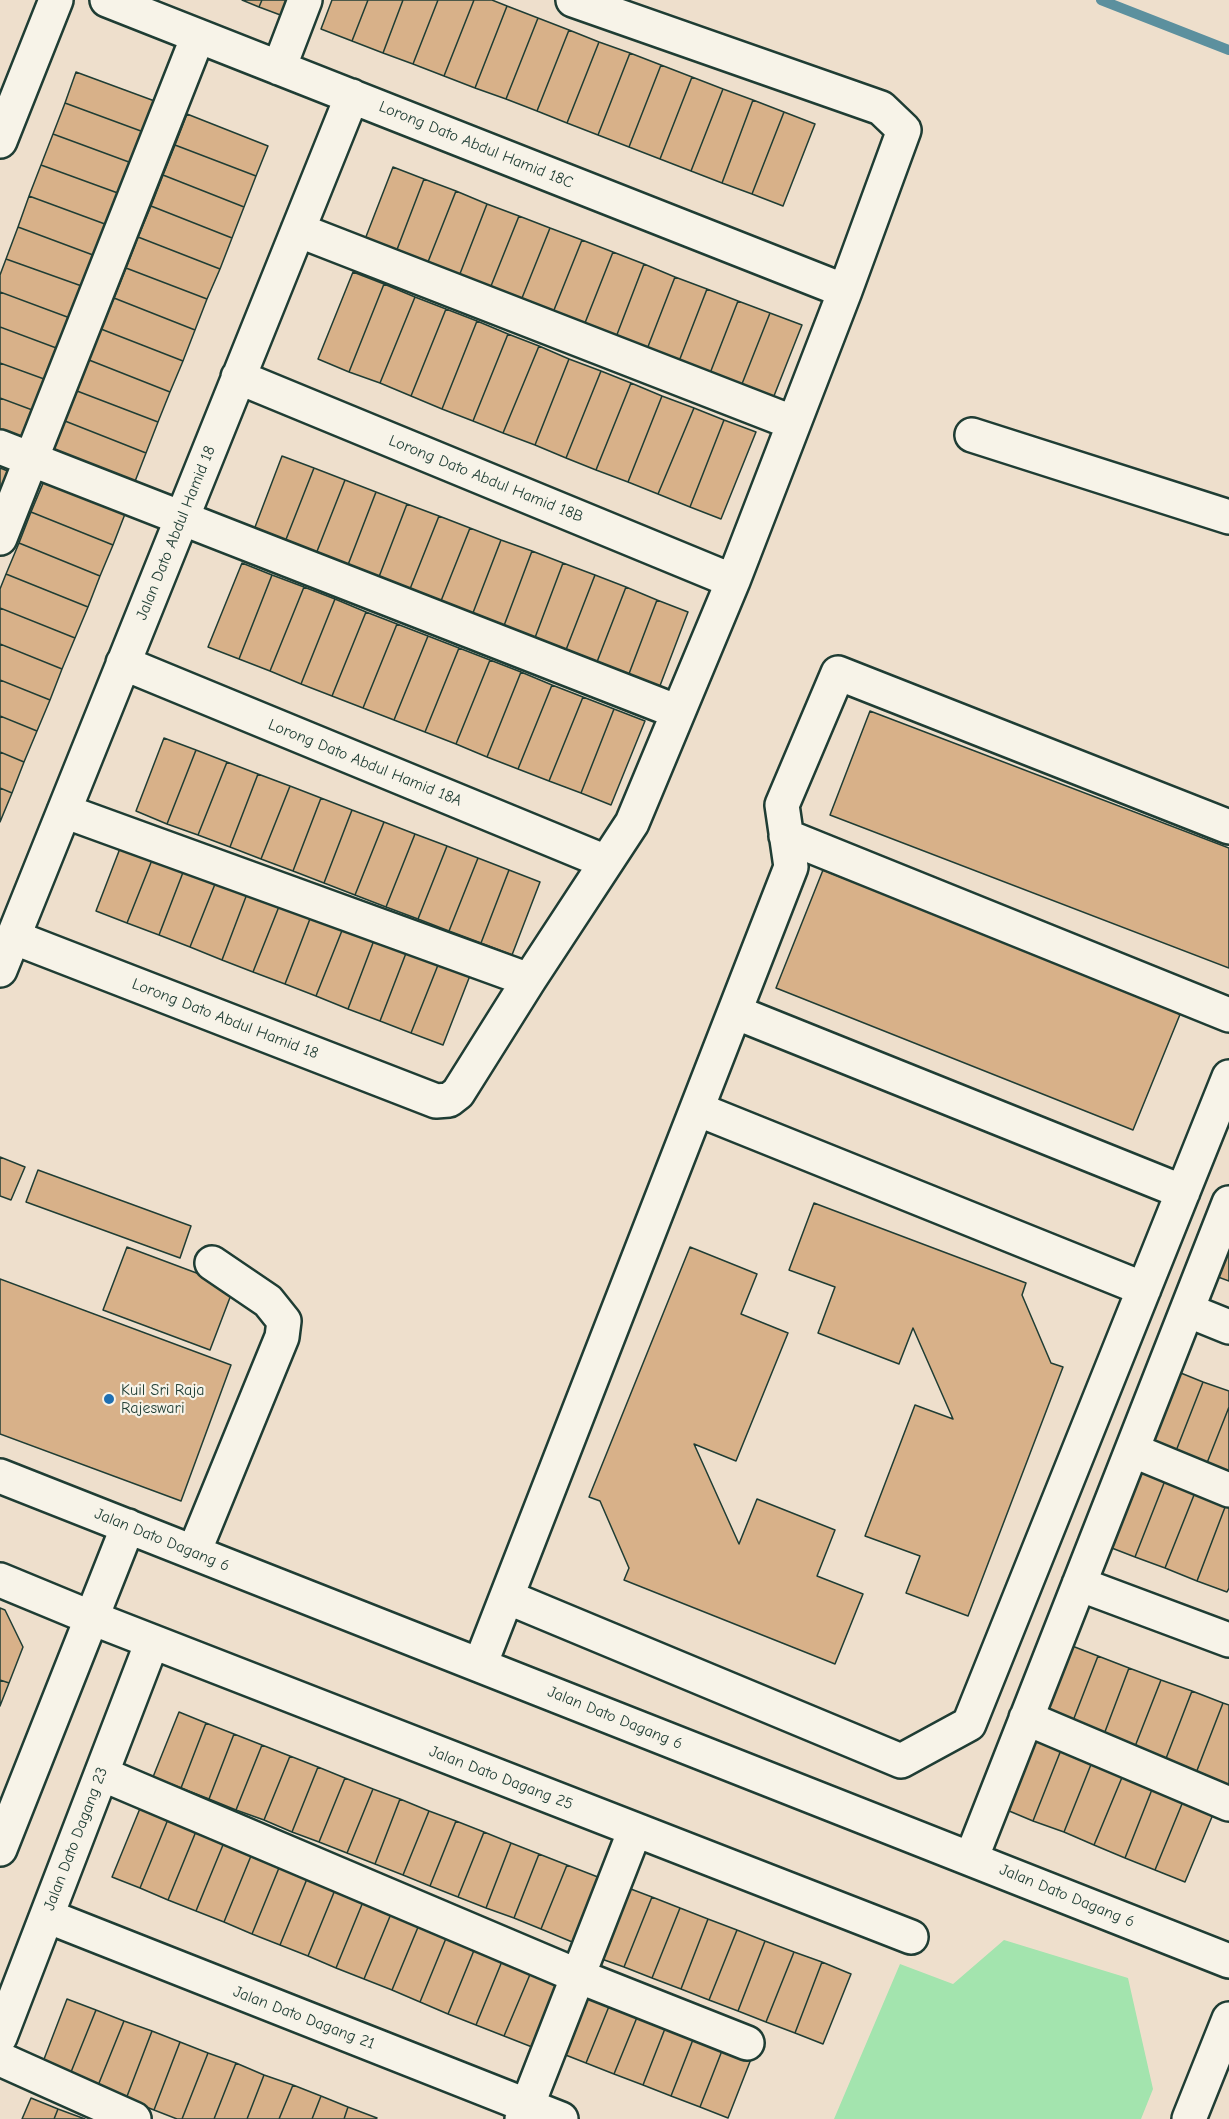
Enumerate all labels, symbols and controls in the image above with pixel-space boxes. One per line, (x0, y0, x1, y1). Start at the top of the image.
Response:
street label: Lorong Dato Abdul Hamid 18C (376, 97, 576, 193)
street label: Lorong Dato Abdul Hamid 18B (386, 431, 586, 527)
street label: Jalan Dato Abdul Hamid 18 (132, 443, 220, 623)
street label: Lorong Dato Abdul Hamid 18A (265, 715, 465, 811)
street label: Lorong Dato Abdul Hamid 18 (129, 975, 321, 1063)
place label: Kuil Sri Raja Rajeswari (121, 1380, 204, 1418)
marker: Kuil Sri Raja Rajeswari (102, 1392, 116, 1406)
street label: Jalan Dato Dagang 6 (92, 1504, 232, 1576)
street label: Jalan Dato Dagang 6 (545, 1682, 685, 1754)
street label: Jalan Dato Dagang 25 (426, 1742, 576, 1814)
street label: Jalan Dato Dagang 23 (40, 1765, 112, 1913)
street label: Jalan Dato Dagang 6 (997, 1860, 1137, 1932)
street label: Jalan Dato Dagang 21 (230, 1982, 378, 2054)

